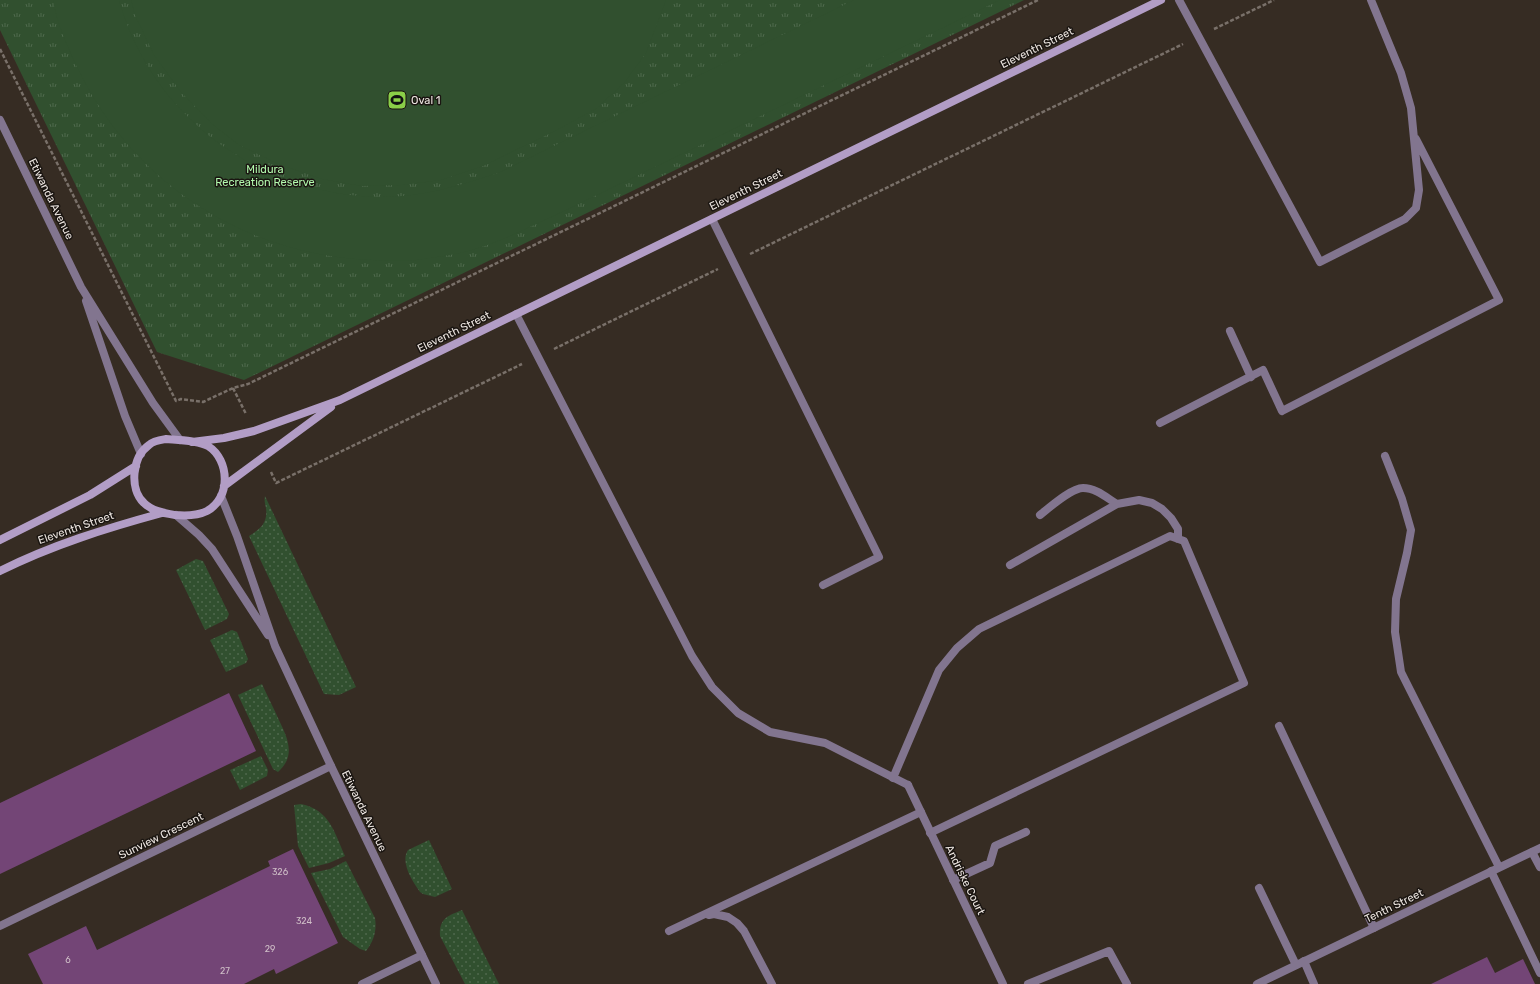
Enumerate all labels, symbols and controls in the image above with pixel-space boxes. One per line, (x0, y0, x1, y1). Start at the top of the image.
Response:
street label: Eleventh Street (998, 24, 1076, 71)
sports icon: Oval 1 (386, 89, 408, 111)
place label: Oval 1 (411, 94, 440, 107)
street label: Etiwanda Avenue (26, 156, 76, 242)
park label: Mildura Recreation Reserve (215, 163, 315, 189)
street label: Eleventh Street (707, 166, 785, 213)
street label: Eleventh Street (415, 308, 493, 355)
street label: Eleventh Street (36, 509, 116, 547)
street label: Etiwanda Avenue (339, 768, 389, 854)
street label: Sunview Crescent (117, 810, 206, 862)
street label: Andriske Court (942, 843, 988, 918)
house number: 326 (272, 867, 289, 877)
street label: Tenth Street (1363, 886, 1426, 926)
house number: 324 (296, 916, 313, 926)
house number: 29 (265, 944, 275, 954)
house number: 6 (65, 955, 71, 965)
house number: 27 (220, 966, 230, 976)

